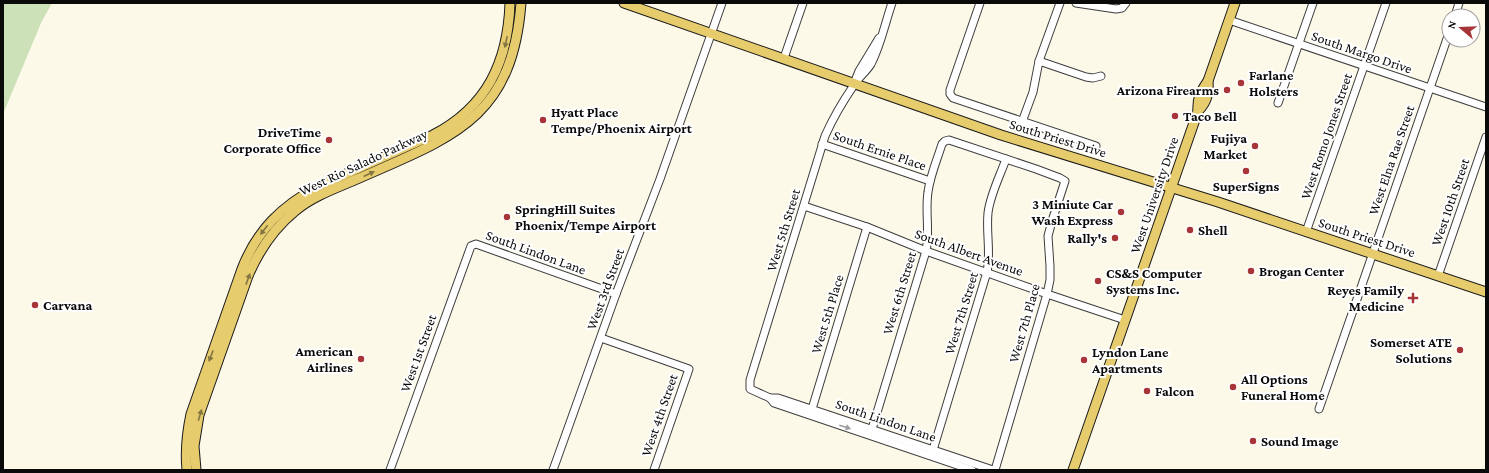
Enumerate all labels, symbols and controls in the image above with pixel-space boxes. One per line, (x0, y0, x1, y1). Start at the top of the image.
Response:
north arrow (1441, 8, 1481, 48)
text: N (1445, 19, 1459, 30)
street label: South Margo Drive (1310, 27, 1414, 77)
one-way arrow (502, 36, 508, 48)
place label: Farlane Holsters (1249, 67, 1298, 99)
street label: West Romo Jones Street (1297, 71, 1355, 201)
marker: Farlane Holsters (1236, 78, 1246, 88)
place label: Arizona Firearms (1116, 82, 1219, 98)
marker: Arizona Firearms (1222, 85, 1232, 95)
street label: West Elna Rae Street (1365, 103, 1417, 217)
place label: Hyatt Place Tempe/Phoenix Airport (551, 104, 693, 136)
place label: Taco Bell (1183, 108, 1237, 124)
marker: Taco Bell (1170, 111, 1180, 121)
marker: Hyatt Place Tempe/Phoenix Airport (538, 115, 548, 125)
street label: South Priest Drive (1007, 116, 1109, 160)
place label: DriveTime Corporate Office (223, 124, 321, 156)
street label: West Rio Salado Parkway (296, 125, 430, 199)
street label: South Ernie Place (831, 127, 929, 173)
place label: Fujiya Market (1204, 130, 1248, 162)
marker: DriveTime Corporate Office (324, 135, 334, 145)
street label: West University Drive (1127, 135, 1181, 255)
marker: Fujiya Market (1250, 141, 1260, 151)
street label: West 10th Street (1428, 156, 1473, 248)
marker: SuperSigns (1241, 166, 1251, 176)
one-way arrow (363, 170, 375, 176)
place label: SuperSigns (1213, 178, 1280, 194)
street label: West 5th Street (763, 187, 803, 273)
place label: 3 Miniute Car Wash Express (1030, 196, 1113, 228)
place label: SpringHill Suites Phoenix/Tempe Airport (515, 201, 657, 233)
marker: 3 Miniute Car Wash Express (1116, 207, 1126, 217)
marker: SpringHill Suites Phoenix/Tempe Airport (502, 212, 512, 222)
street label: South Priest Drive (1317, 214, 1417, 260)
place label: Shell (1198, 222, 1228, 238)
one-way arrow (260, 224, 268, 235)
street label: South Albert Avenue (913, 225, 1025, 279)
marker: Shell (1185, 225, 1195, 235)
street label: South Lindon Lane (484, 226, 588, 278)
place label: Rally's (1067, 230, 1107, 246)
marker: Rally's (1110, 233, 1120, 243)
street label: West 3rd Street (583, 246, 627, 332)
street label: West 6th Street (879, 249, 919, 336)
place label: Brogan Center (1259, 263, 1345, 279)
place label: CS&S Computer Systems Inc. (1106, 265, 1202, 297)
marker: Brogan Center (1246, 266, 1256, 276)
street label: West 7th Street (941, 270, 981, 356)
one-way arrow (245, 272, 251, 284)
street label: West 5th Place (807, 273, 847, 355)
marker: CS&S Computer Systems Inc. (1093, 276, 1103, 286)
street label: West 7th Place (1005, 282, 1043, 364)
place label: Reyes Family Medicine (1327, 282, 1404, 314)
marker: Reyes Family Medicine (1407, 292, 1419, 304)
place label: Carvana (43, 297, 92, 313)
marker: Carvana (30, 300, 40, 310)
street label: West 1st Street (397, 312, 440, 394)
place label: Somerset ATE Solutions (1370, 334, 1452, 366)
place label: American Airlines (295, 343, 353, 375)
place label: Lyndon Lane Apartments (1091, 344, 1169, 376)
marker: Somerset ATE Solutions (1455, 345, 1465, 355)
one-way arrow (208, 351, 214, 363)
marker: American Airlines (356, 354, 366, 364)
marker: Lyndon Lane Apartments (1079, 355, 1089, 365)
street label: West 4th Street (637, 371, 681, 458)
place label: All Options Funeral Home (1240, 371, 1325, 403)
marker: All Options Funeral Home (1228, 382, 1238, 392)
place label: Falcon (1155, 383, 1194, 399)
marker: Falcon (1142, 386, 1152, 396)
street label: South Lindon Lane (834, 395, 938, 445)
one-way arrow (197, 409, 203, 421)
one-way arrow (839, 424, 851, 430)
place label: Sound Image (1261, 433, 1339, 449)
marker: Sound Image (1248, 436, 1258, 446)

